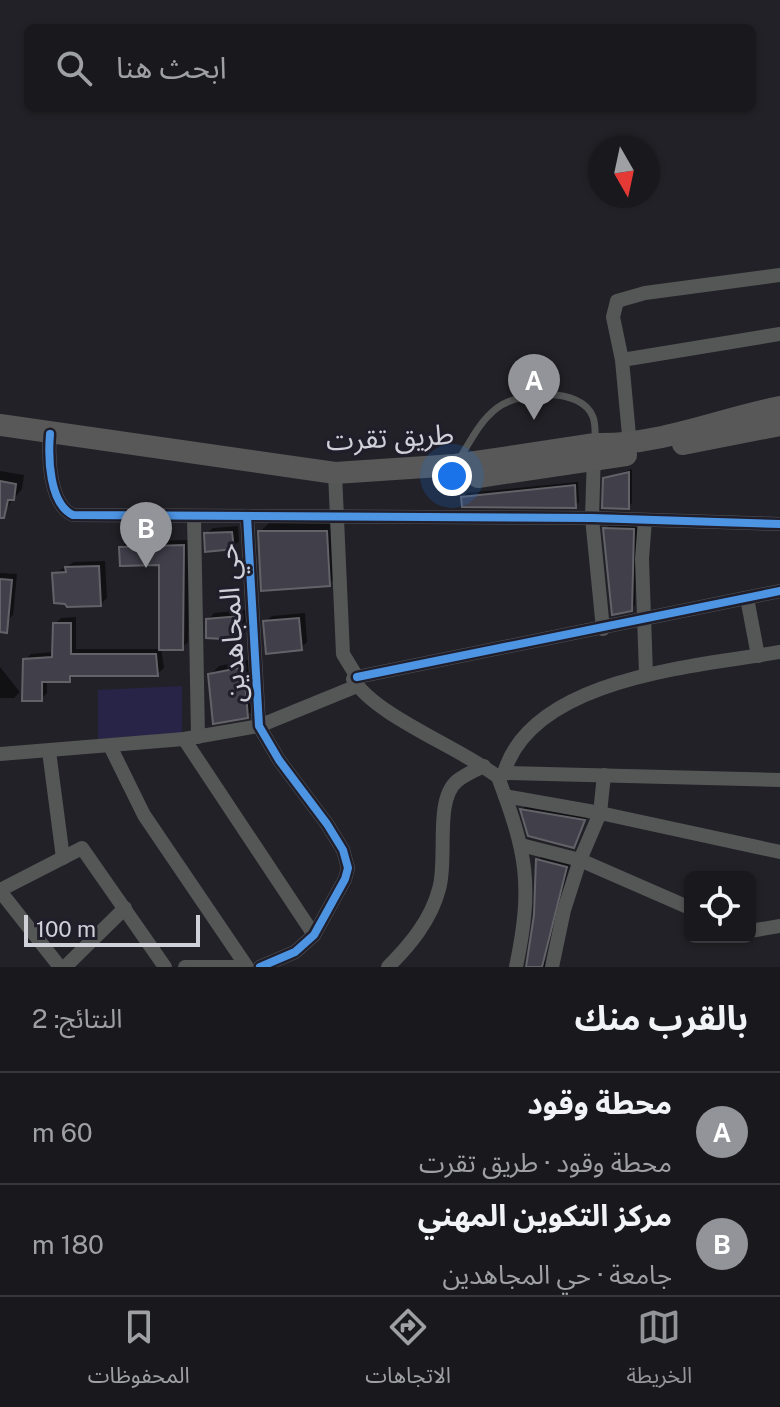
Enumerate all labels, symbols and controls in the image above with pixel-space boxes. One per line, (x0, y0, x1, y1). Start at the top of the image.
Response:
search box (24, 24, 756, 112)
icon: search (52, 46, 96, 90)
text: ابحث هنا (116, 49, 227, 85)
north arrow (588, 136, 660, 208)
pin: A (508, 354, 560, 420)
street label: طريق تقرت (325, 417, 455, 458)
your location (432, 456, 472, 496)
pin: B (120, 502, 172, 568)
street label: حي المجاهدين (210, 542, 257, 704)
map controls (684, 871, 756, 943)
button: locate (684, 871, 756, 943)
scale bar (24, 911, 200, 947)
text: 100 m (36, 916, 96, 942)
text: بالقرب منك (575, 998, 748, 1038)
text: النتائج: 2 (32, 1003, 123, 1034)
text: محطة وقود (527, 1085, 672, 1121)
text: 60 m (32, 1117, 93, 1148)
text: A (713, 1117, 731, 1148)
text: محطة وقود · طريق تقرت (419, 1147, 672, 1178)
text: مركز التكوين المهني (418, 1197, 672, 1233)
text: 180 m (32, 1229, 104, 1260)
text: B (713, 1229, 731, 1260)
text: جامعة · حي المجاهدين (442, 1259, 672, 1290)
tab: المحفوظات (88, 1305, 190, 1399)
tab: الاتجاهات (365, 1305, 451, 1399)
tab: الخريطة (626, 1305, 692, 1399)

